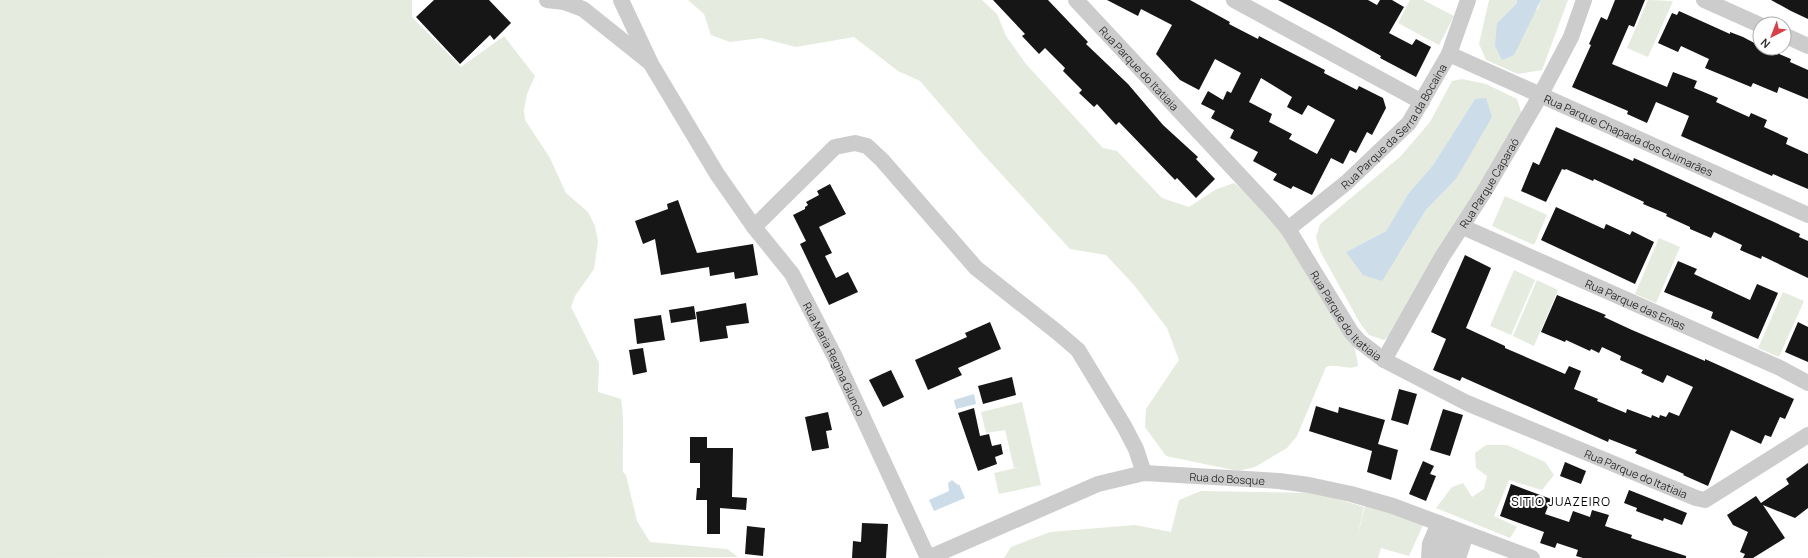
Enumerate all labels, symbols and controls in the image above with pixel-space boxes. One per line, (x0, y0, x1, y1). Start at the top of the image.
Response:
north arrow (1752, 16, 1792, 56)
street label: Rua Parque do Itatiaia (1096, 23, 1183, 113)
text: N (1757, 36, 1773, 52)
street label: Rua Parque da Serra da Bocaína (1338, 61, 1450, 192)
street label: Rua Parque Chapada dos Guimarães (1542, 90, 1716, 179)
street label: Rua Parque Caparaó (1455, 134, 1522, 231)
street label: Rua Parque do Itatiaia (1308, 268, 1385, 363)
street label: Rua Parque das Emas (1583, 275, 1688, 333)
street label: Rua Maria Regina Giunco (800, 299, 869, 419)
street label: Rua Parque do Itatiaia (1583, 445, 1690, 501)
street label: Rua do Bosque (1189, 468, 1266, 488)
district label: SITIO JUAZEIRO (1511, 493, 1611, 510)

